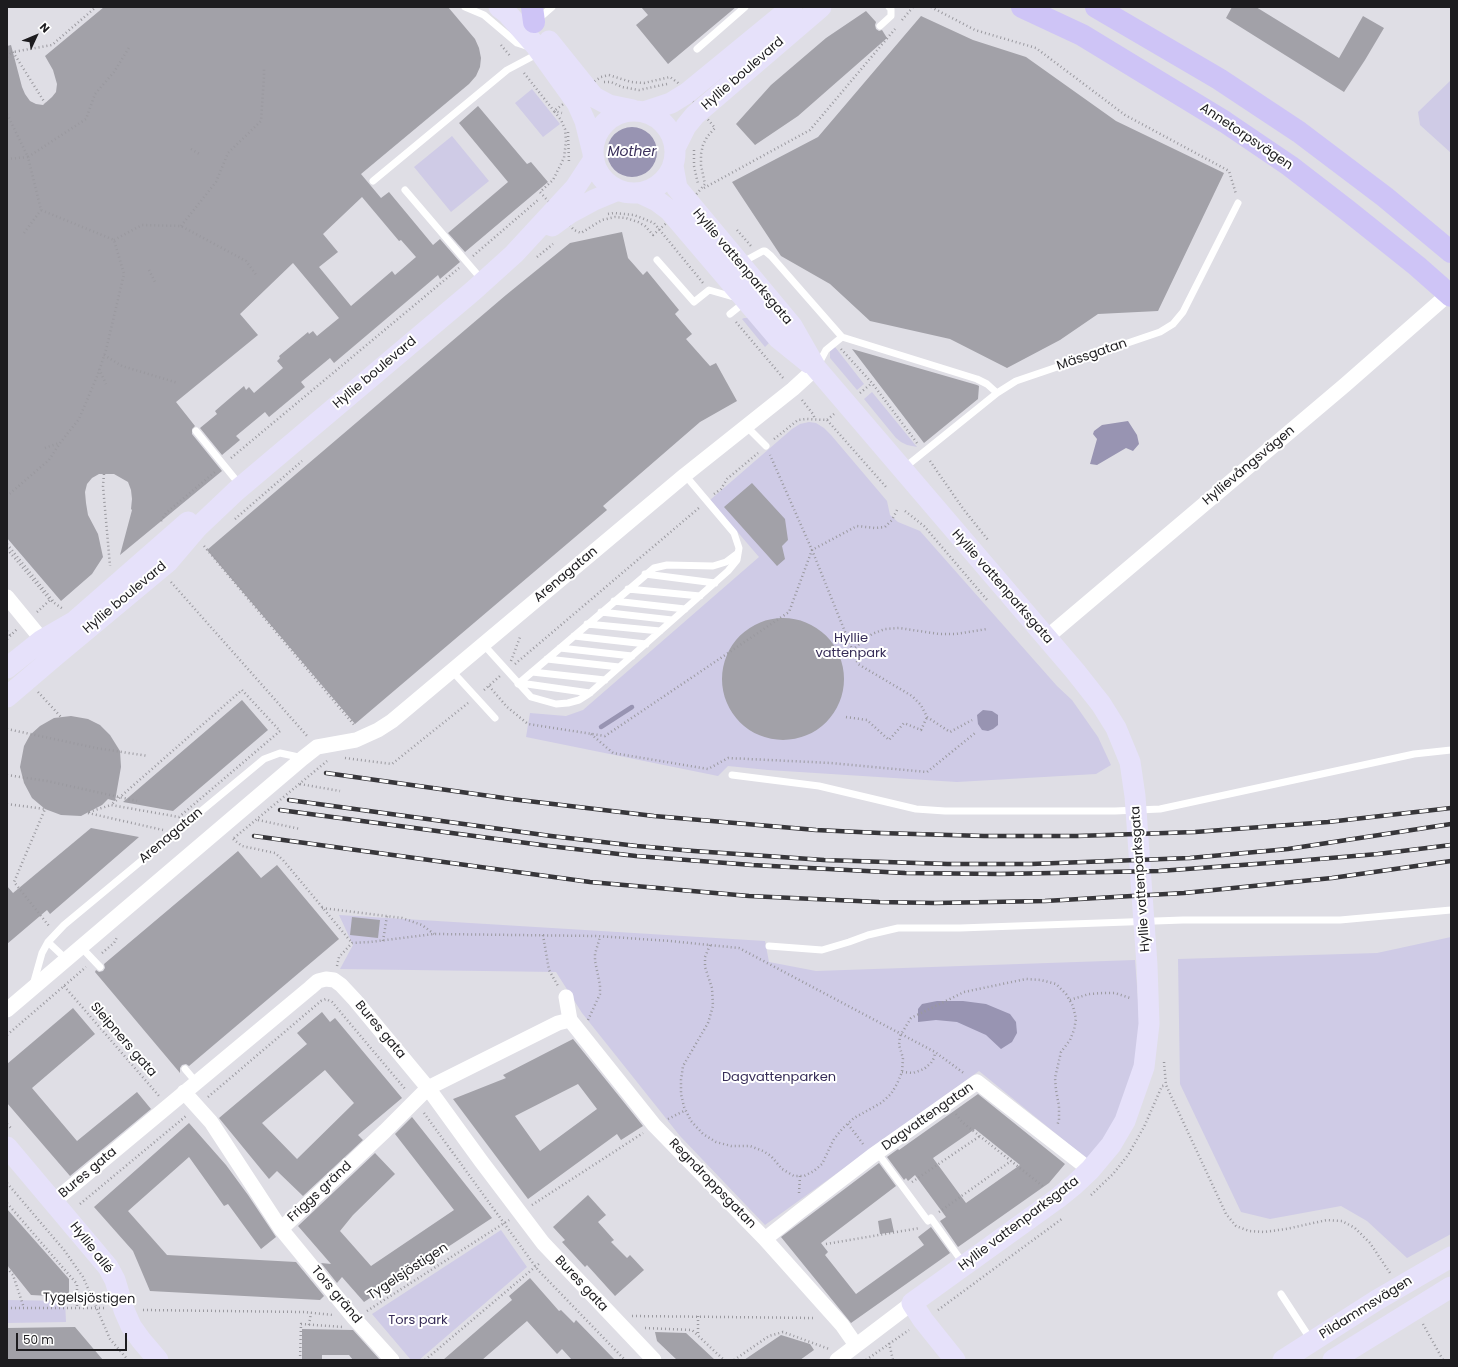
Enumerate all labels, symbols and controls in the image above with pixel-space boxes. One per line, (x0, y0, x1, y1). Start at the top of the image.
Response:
north arrow (16, 16, 56, 56)
text: N (36, 19, 53, 36)
street label: Hyllie boulevard (699, 34, 787, 114)
street label: Annetorpsvägen (1197, 100, 1295, 174)
water label: Mother (608, 144, 656, 160)
street label: Hyllie vattenparksgata (689, 206, 795, 328)
street label: Hyllie boulevard (330, 334, 420, 412)
street label: Mässgatan (1055, 336, 1129, 374)
street label: Hyllievångsvägen (1200, 423, 1298, 509)
street label: Hyllie vattenparksgata (948, 527, 1056, 647)
street label: Arenagatan (531, 544, 601, 606)
street label: Hyllie boulevard (80, 559, 170, 637)
park label: Hyllie vattenpark (815, 631, 887, 662)
street label: Arenagatan (136, 805, 206, 867)
street label: Hyllie vattenparksgata (1128, 805, 1154, 953)
street label: Bures gata (351, 998, 409, 1062)
street label: Sleipners gata (86, 1000, 160, 1080)
park label: Dagvattenparken (722, 1070, 836, 1086)
street label: Dagvattengatan (879, 1080, 977, 1154)
street label: Regndroppsgatan (665, 1136, 759, 1232)
street label: Bures gata (56, 1144, 120, 1202)
street label: Friggs gränd (285, 1158, 355, 1226)
street label: Hyllie vattenparksgata (956, 1174, 1082, 1274)
street label: Hyllie allé (66, 1219, 116, 1277)
street label: Tygelsjöstigen (365, 1240, 451, 1304)
street label: Bures gata (551, 1253, 611, 1315)
street label: Tors gränd (308, 1263, 364, 1327)
street label: Pildammsvägen (1317, 1273, 1415, 1343)
street label: Tygelsjöstigen (43, 1290, 135, 1308)
park label: Tors park (388, 1313, 448, 1329)
scale bar (18, 1325, 129, 1351)
text: 50 m (23, 1331, 54, 1348)

